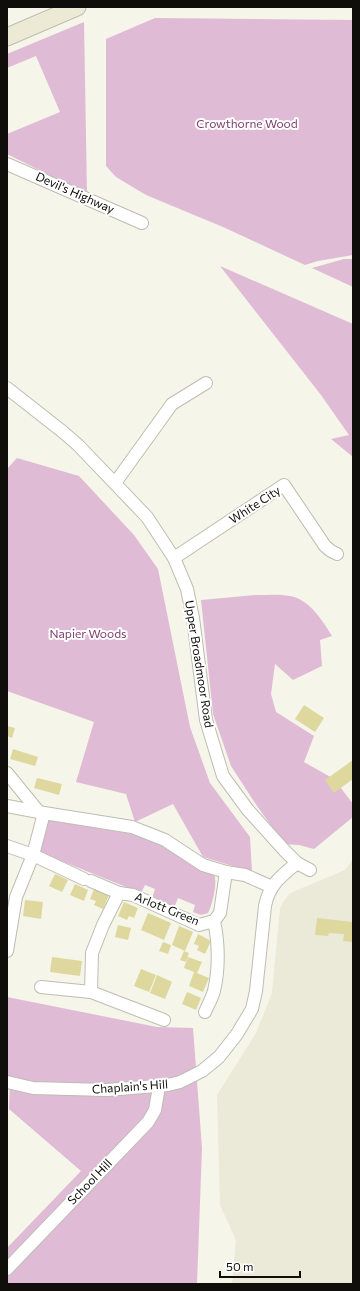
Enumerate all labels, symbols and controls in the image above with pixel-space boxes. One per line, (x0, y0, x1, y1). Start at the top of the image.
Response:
park label: Crowthorne Wood (196, 116, 298, 130)
street label: Devil's Highway (34, 168, 117, 216)
street label: White City (226, 482, 283, 526)
street label: Upper Broadmoor Road (183, 599, 217, 729)
park label: Napier Woods (49, 626, 127, 640)
street label: Arlott Green (133, 889, 202, 927)
street label: Chaplain's Hill (91, 1076, 168, 1096)
street label: School Hill (64, 1156, 114, 1207)
scale bar (220, 1253, 300, 1279)
text: 50 m (226, 1259, 254, 1273)

